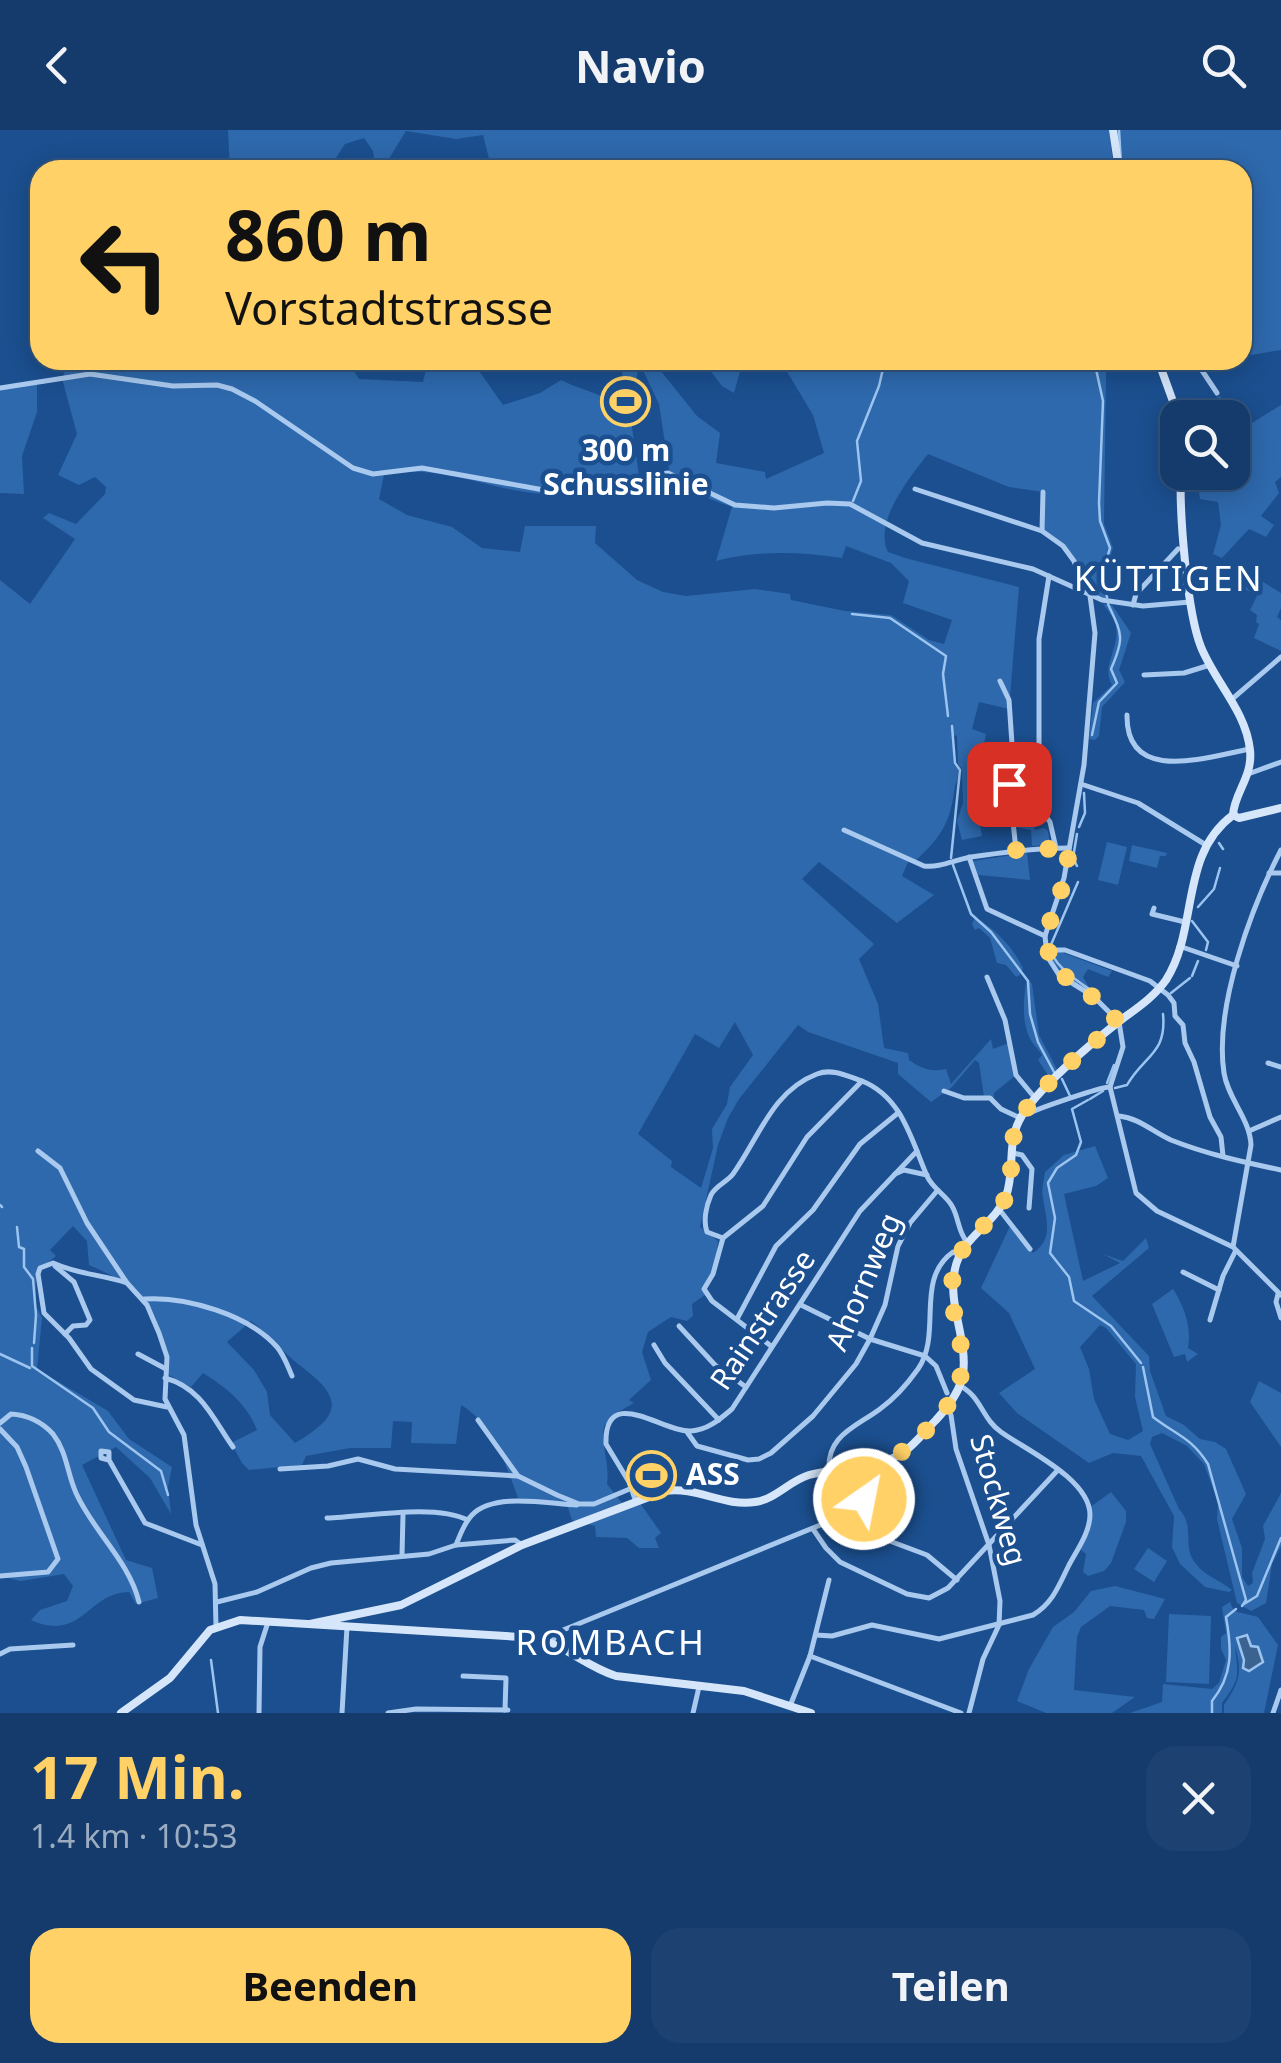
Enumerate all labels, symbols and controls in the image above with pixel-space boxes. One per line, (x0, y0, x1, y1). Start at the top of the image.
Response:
text: Navio (575, 35, 706, 96)
icon: back (30, 38, 85, 93)
icon: search (1196, 38, 1251, 93)
text: 860 m (225, 186, 432, 282)
icon: left (60, 200, 190, 330)
text: Vorstadtstrasse (225, 277, 553, 338)
sports icon: 300 m Schusslinie (600, 376, 652, 428)
map controls (1160, 400, 1250, 490)
button: search (1160, 400, 1250, 490)
place label: 300 m Schusslinie (543, 429, 709, 504)
district label: KÜTTIGEN (1074, 554, 1264, 601)
pin (967, 742, 1052, 827)
icon: arrive (982, 757, 1037, 812)
street label: Ahornweg (815, 1206, 910, 1357)
street label: Rainstrasse (700, 1241, 824, 1397)
street label: Stockweg (961, 1429, 1038, 1570)
position arrow (812, 1447, 916, 1551)
sports icon: ASS (625, 1449, 677, 1501)
place label: ASS (686, 1453, 740, 1494)
district label: ROMBACH (516, 1618, 706, 1665)
text: 17 Min. (30, 1735, 245, 1817)
button: close (1146, 1746, 1251, 1851)
text: 1.4 km · 10:53 (30, 1814, 238, 1857)
button: Beenden (30, 1928, 631, 2043)
button: Teilen (651, 1928, 1251, 2043)

